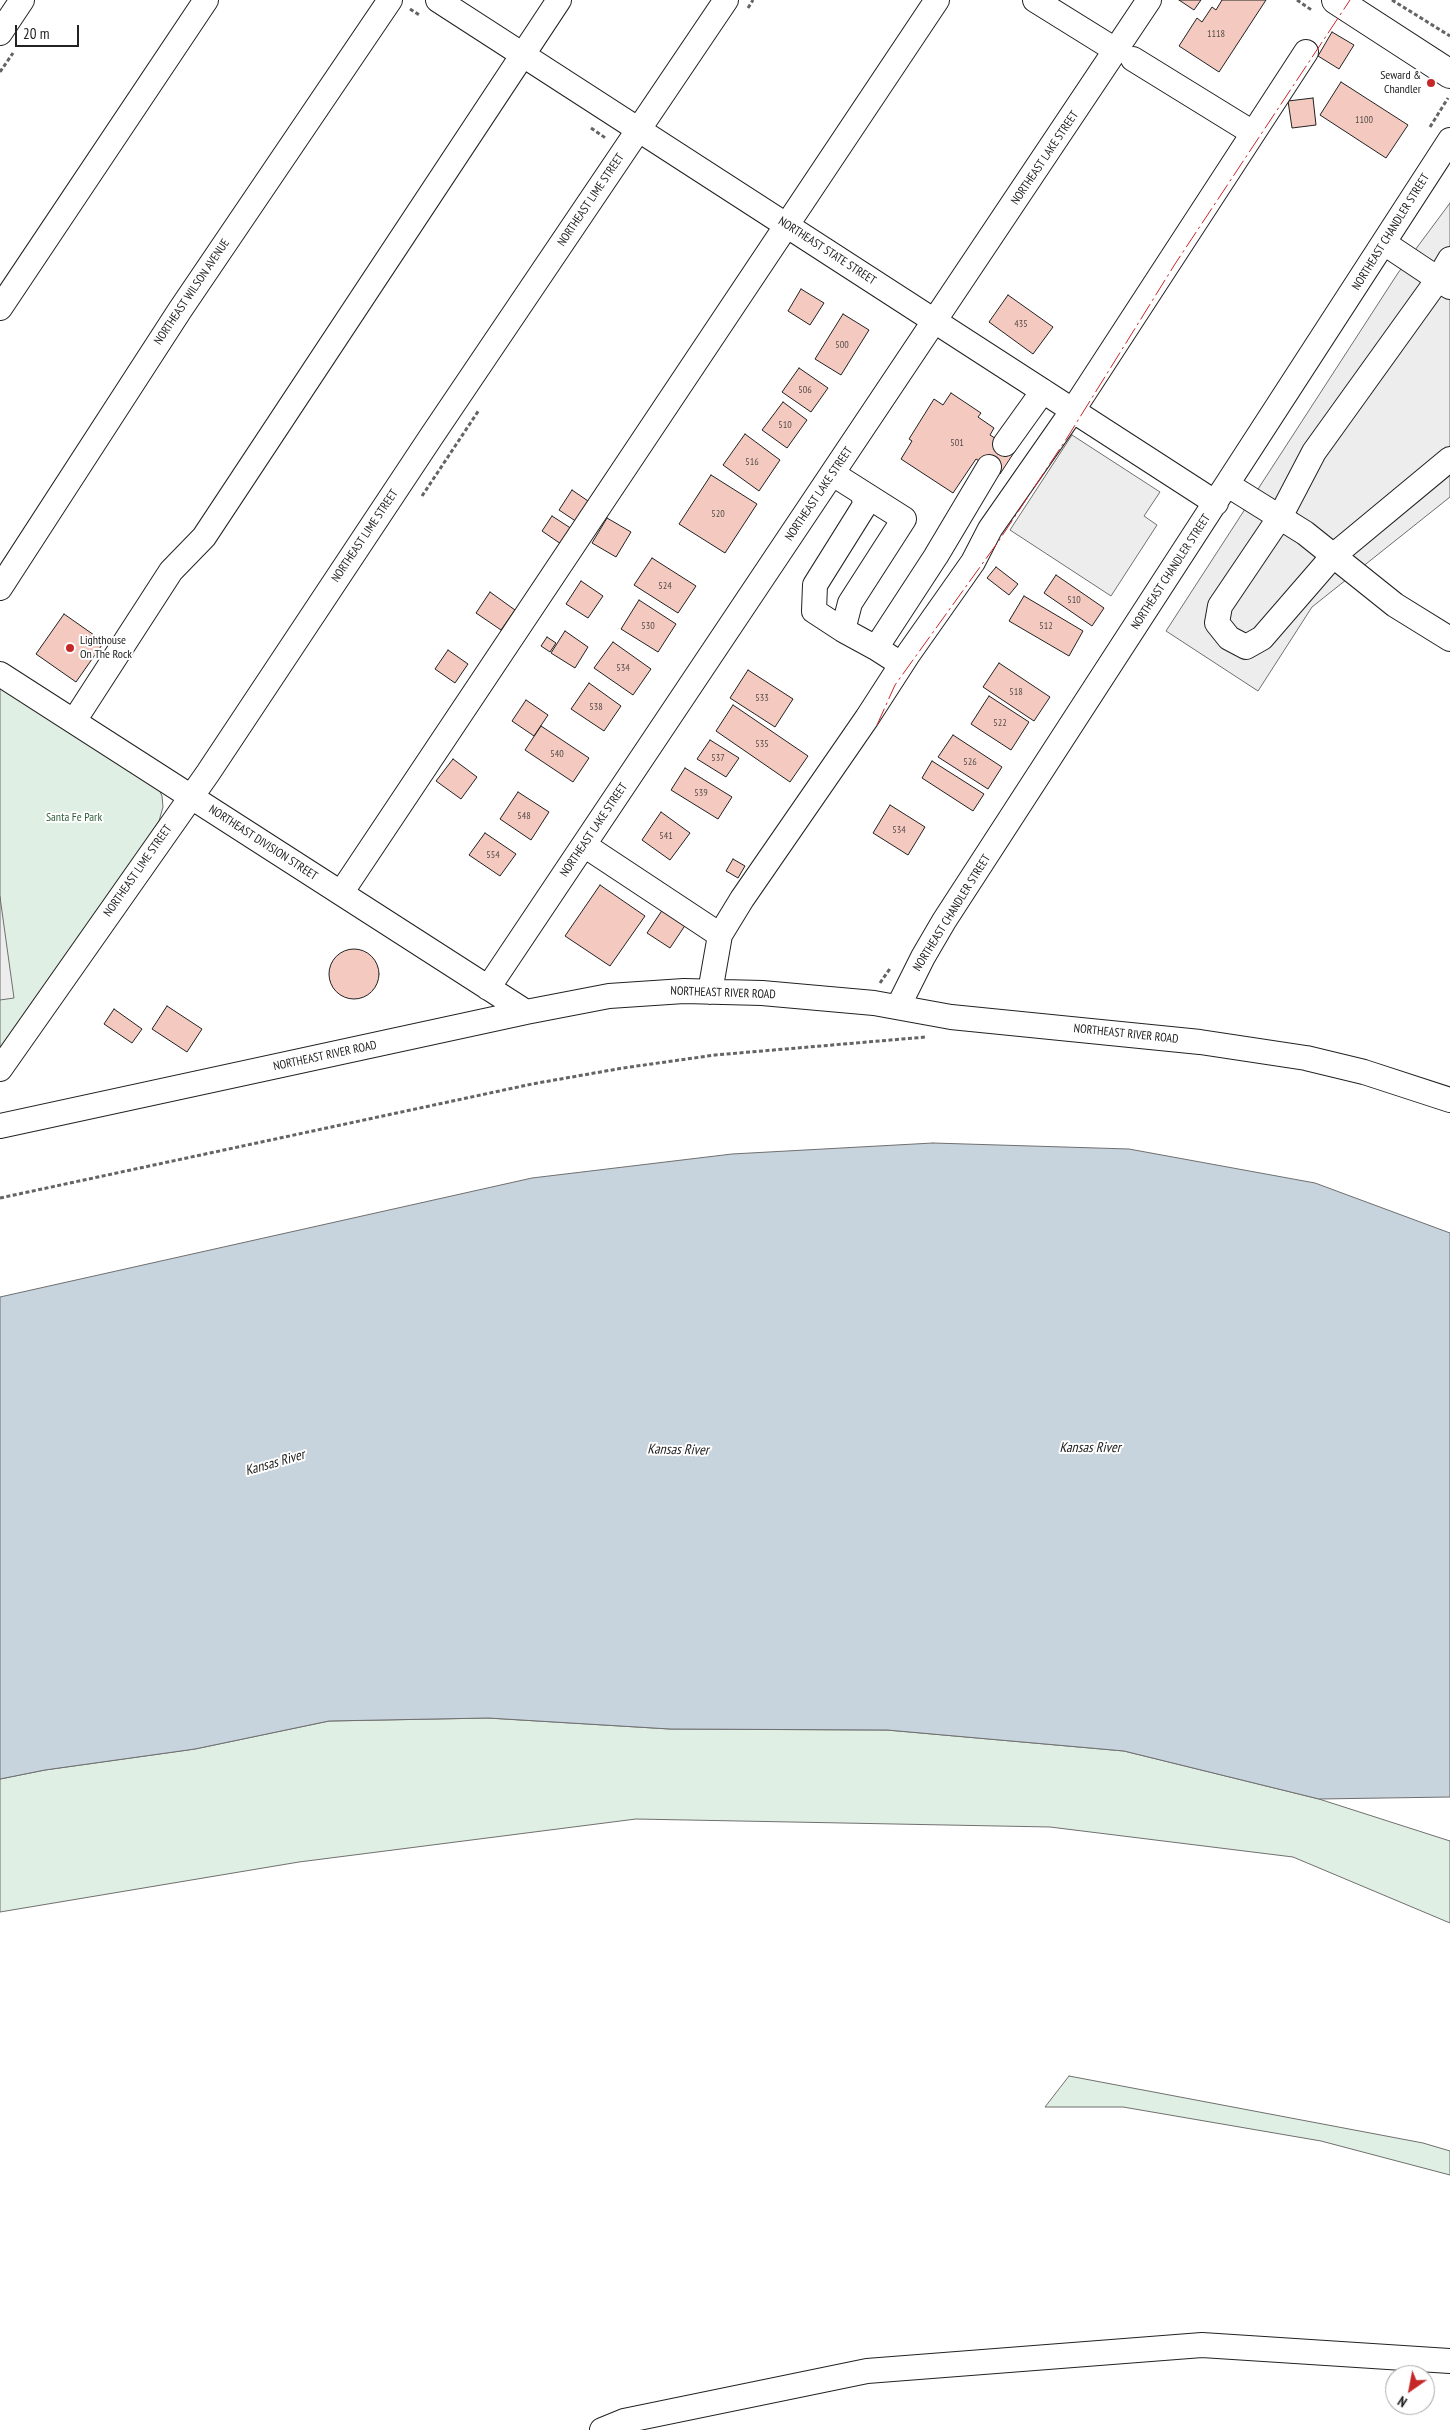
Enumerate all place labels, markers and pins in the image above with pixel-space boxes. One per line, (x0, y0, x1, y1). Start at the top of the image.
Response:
place label: Seward & Chandler (1380, 69, 1421, 97)
marker: Seward & Chandler (1425, 77, 1437, 89)
place label: Lighthouse On The Rock (80, 634, 132, 662)
marker: Lighthouse On The Rock (64, 642, 76, 654)

